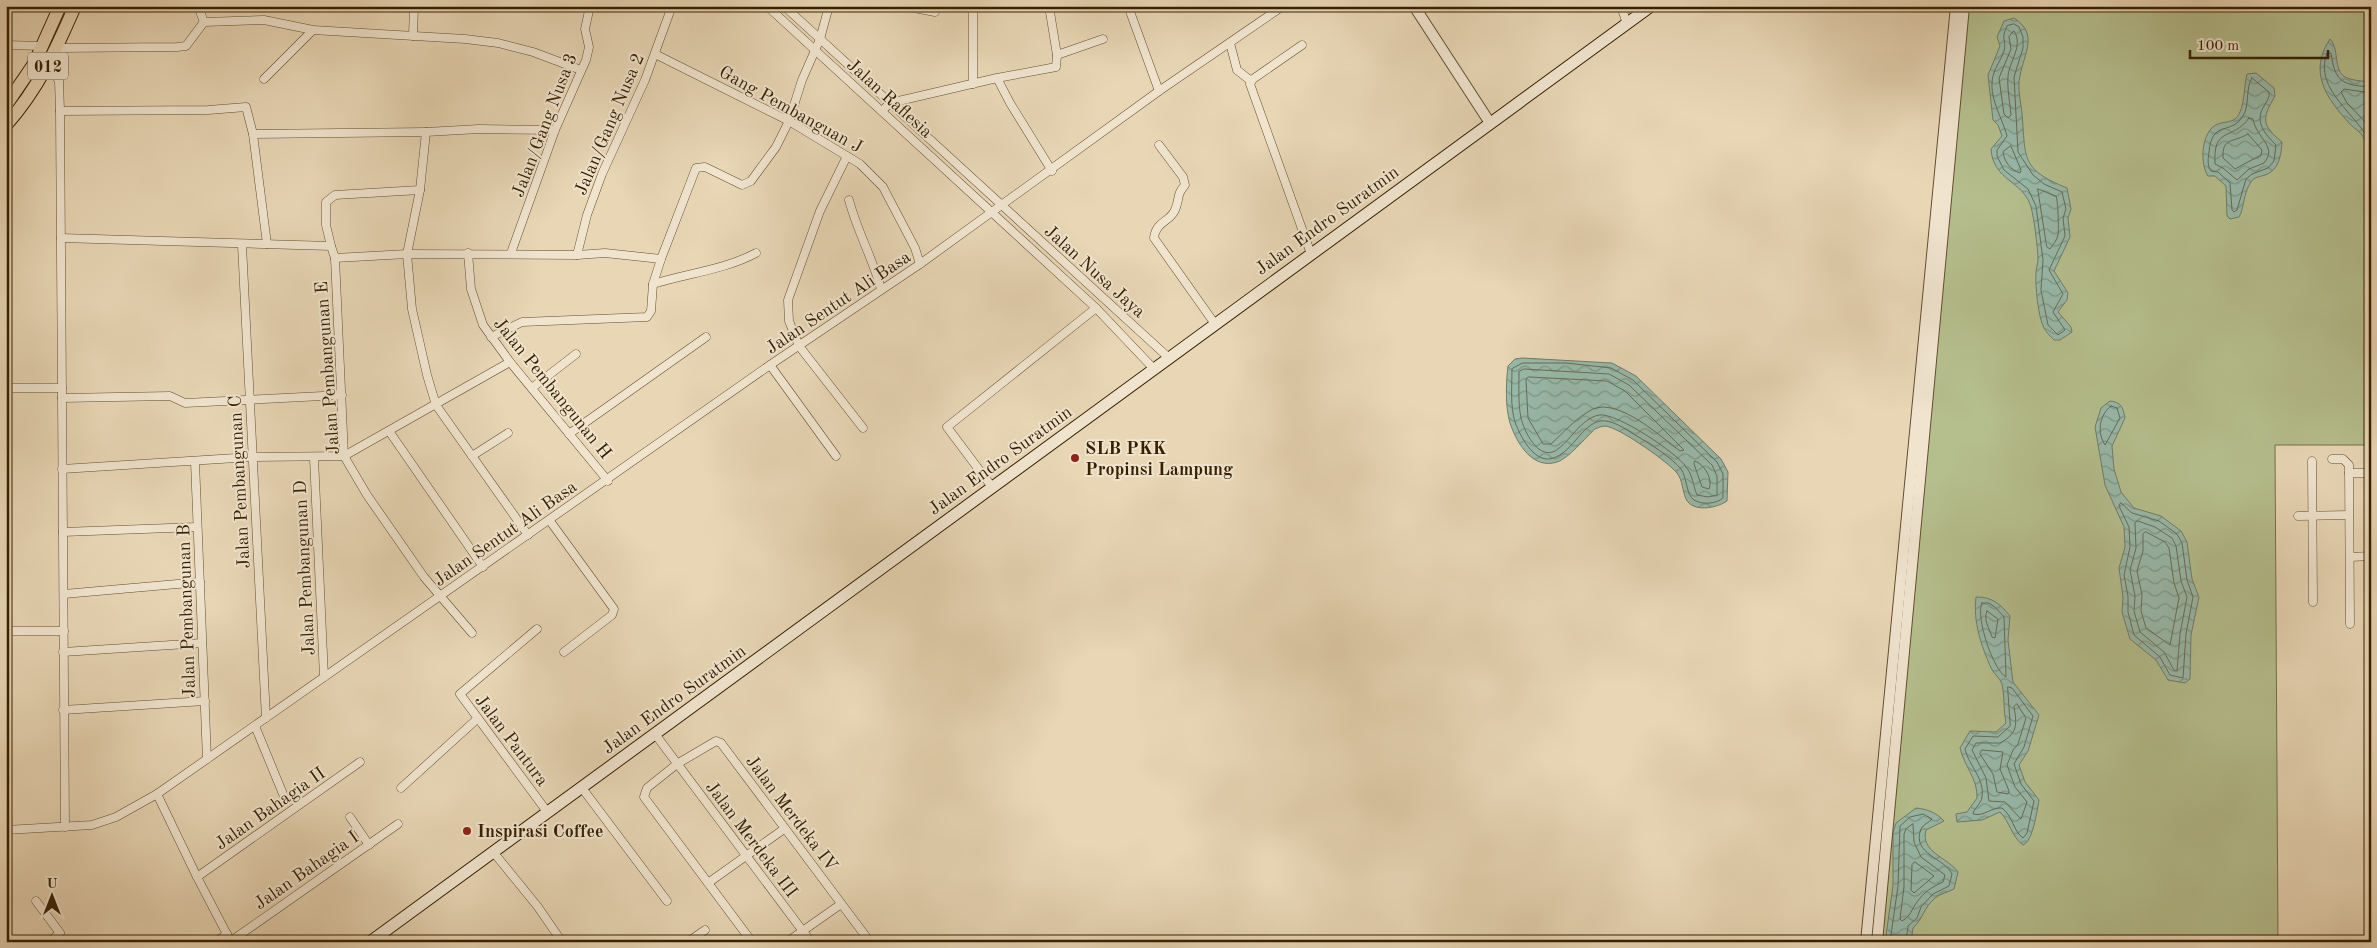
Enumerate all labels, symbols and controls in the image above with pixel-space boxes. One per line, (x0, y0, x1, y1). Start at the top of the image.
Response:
scale bar (2190, 28, 2327, 60)
text: 100 m (2197, 39, 2239, 54)
street label: Jalan/Gang Nusa 3 (509, 51, 581, 200)
street label: Jalan/Gang Nusa 2 (572, 51, 648, 198)
road number: 012 (28, 52, 68, 80)
street label: Jalan Raflesia (843, 56, 936, 142)
street label: Gang Pembanguan J (716, 63, 865, 157)
street label: Jalan Endro Suratmin (1253, 163, 1403, 279)
street label: Jalan Nusa Jaya (1041, 222, 1148, 321)
street label: Jalan Sentut Ali Basa (763, 248, 914, 358)
street label: Jalan Pembangunan E (313, 281, 343, 455)
street label: Jalan Pembangunan H (490, 315, 615, 463)
street label: Jalan Pembangunan C (226, 395, 254, 569)
street label: Jalan Endro Suratmin (926, 403, 1076, 519)
place label: SLB PKK Propinsi Lampung (1085, 440, 1233, 479)
marker: SLB PKK Propinsi Lampung (1069, 452, 1081, 464)
street label: Jalan Sentut Ali Basa (431, 478, 580, 590)
street label: Jalan Pembangunan D (291, 480, 319, 656)
street label: Jalan Pembangunan B (175, 524, 199, 698)
street label: Jalan Endro Suratmin (600, 642, 750, 758)
street label: Jalan Pantura (471, 692, 551, 790)
street label: Jalan Merdeka IV (742, 752, 841, 875)
street label: Jalan Bahagia II (212, 764, 329, 853)
street label: Jalan Merdeka III (702, 778, 801, 901)
place label: Inspirasi Coffee (477, 823, 603, 841)
marker: Inspirasi Coffee (461, 825, 473, 837)
street label: Jalan Bahagia I (251, 828, 362, 913)
north arrow (28, 870, 78, 920)
text: U (46, 877, 58, 891)

